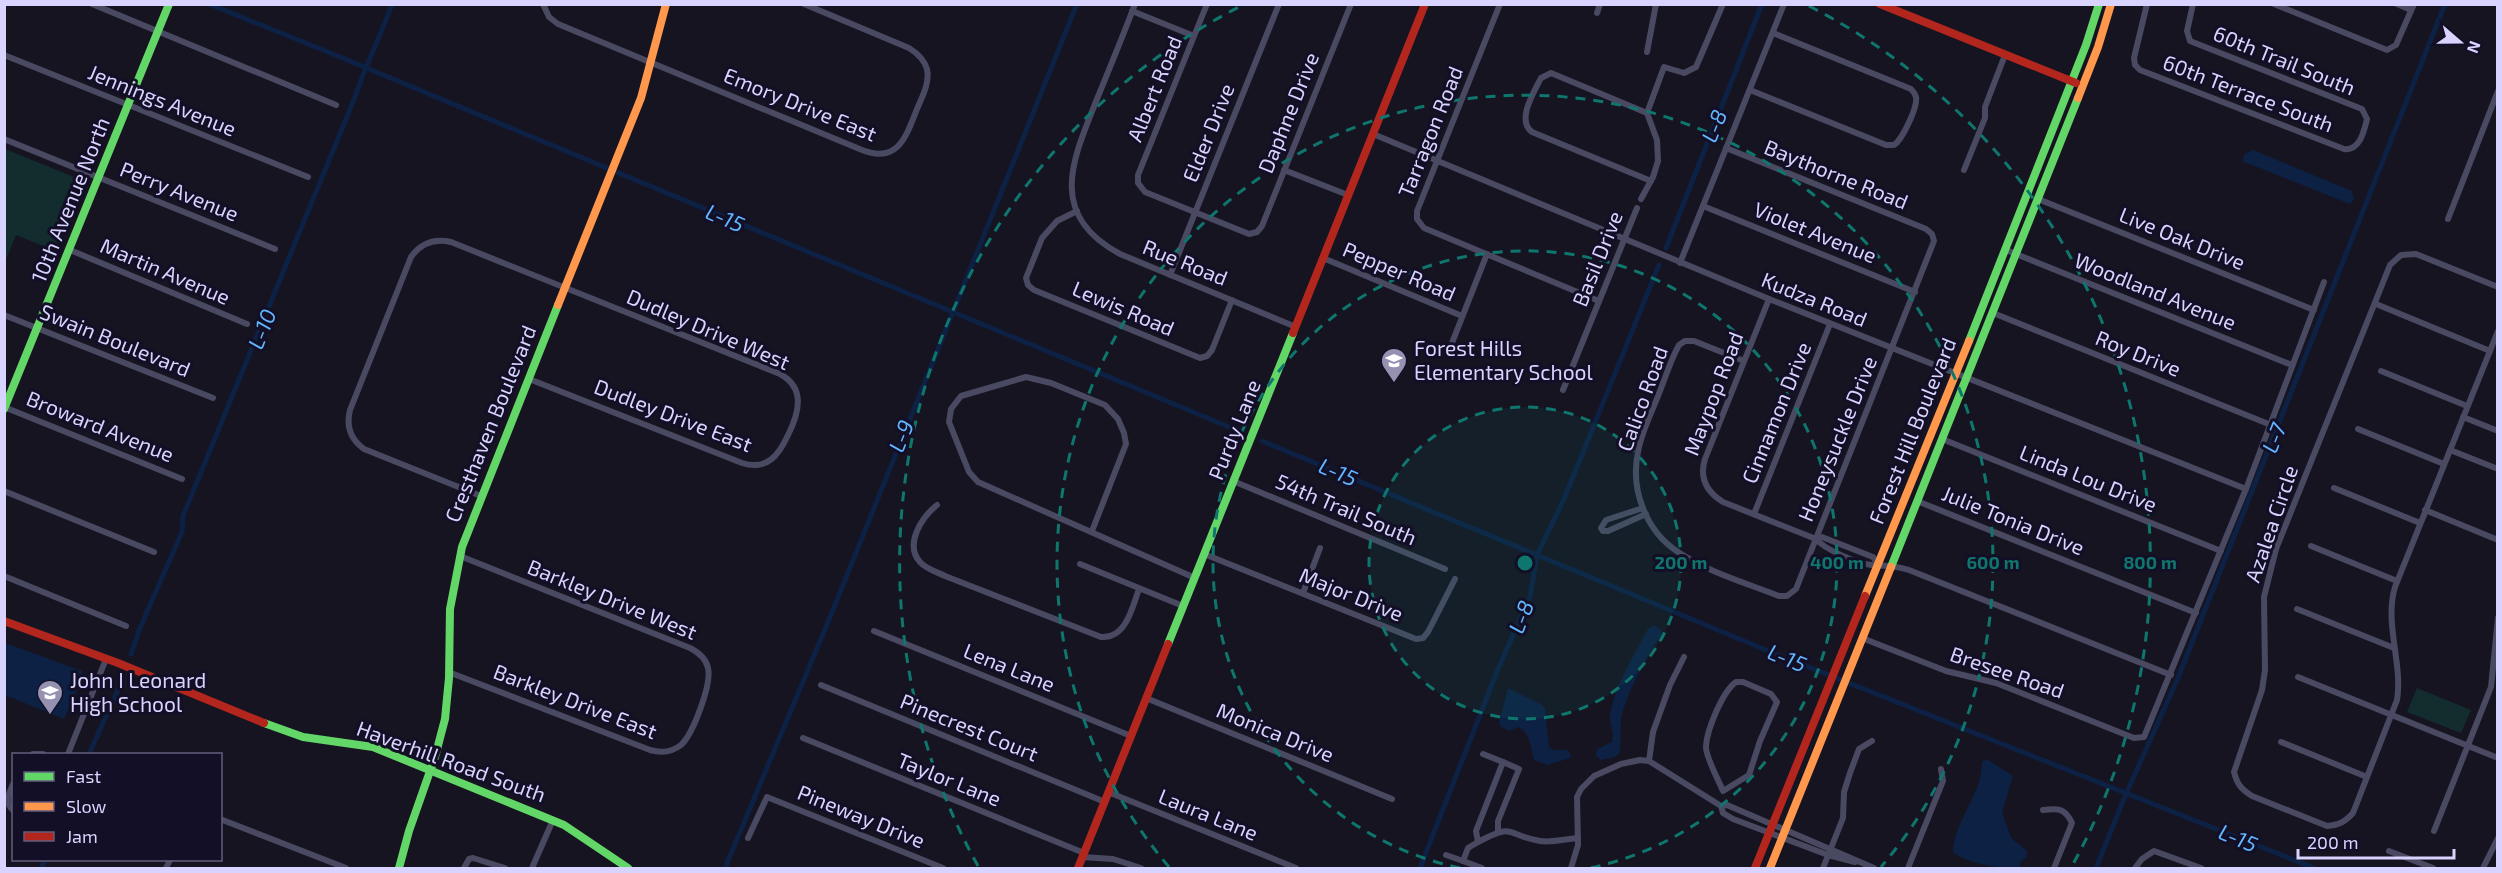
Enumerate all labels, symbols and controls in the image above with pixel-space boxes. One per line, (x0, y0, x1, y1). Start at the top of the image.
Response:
north arrow (2430, 12, 2490, 72)
street label: 60th Trail South (2210, 20, 2359, 99)
street label: Albert Road (1121, 32, 1186, 145)
text: N (2464, 39, 2485, 56)
street label: Daphne Drive (1252, 48, 1323, 176)
street label: 60th Terrace South (2160, 49, 2337, 137)
street label: Jennings Avenue (85, 59, 240, 141)
street label: Emory Drive East (721, 62, 881, 146)
street label: Tarragon Road (1392, 62, 1467, 201)
street label: Elder Drive (1177, 80, 1239, 185)
water label: L-8 (1695, 105, 1731, 146)
street label: 10th Avenue North (25, 113, 114, 286)
street label: Baythorne Road (1761, 133, 1912, 214)
street label: Perry Avenue (117, 155, 242, 226)
street label: Violet Avenue (1751, 196, 1881, 268)
water label: L-15 (702, 197, 749, 237)
street label: Live Oak Drive (2116, 201, 2249, 274)
street label: Basil Drive (1566, 207, 1627, 310)
street label: Martin Avenue (97, 232, 234, 309)
street label: Rue Road (1139, 233, 1232, 290)
street label: Pepper Road (1339, 236, 1460, 306)
street label: Woodland Avenue (2071, 247, 2240, 334)
street label: Kudza Road (1758, 266, 1871, 331)
street label: Lewis Road (1069, 275, 1178, 340)
street label: Dudley Drive West (623, 283, 794, 374)
street label: Swain Boulevard (37, 298, 194, 381)
water label: L-10 (241, 305, 281, 352)
street label: Cresthaven Boulevard (439, 321, 541, 526)
street label: Roy Drive (2092, 324, 2185, 381)
street label: Maypop Road (1678, 328, 1748, 459)
street label: Forest Hill Boulevard (1863, 334, 1960, 527)
place label: Forest Hills Elementary School (1414, 335, 1594, 384)
street label: Cinnamon Drive (1736, 338, 1815, 487)
street label: Calico Road (1611, 343, 1672, 454)
school or university icon: Forest Hills Elementary School (1379, 346, 1409, 384)
street label: Honeysuckle Drive (1792, 352, 1881, 525)
street label: Dudley Drive East (591, 373, 756, 456)
street label: Purdy Lane (1202, 376, 1265, 483)
street label: Broward Avenue (23, 385, 178, 467)
water label: L-9 (882, 416, 918, 455)
water label: L-7 (2255, 418, 2291, 456)
street label: Linda Lou Drive (2016, 439, 2161, 516)
water label: L-15 (1315, 451, 1362, 491)
street label: Azalea Circle (2239, 462, 2302, 585)
street label: 54th Trail South (1273, 468, 1421, 549)
street label: Julie Tonia Drive (1939, 480, 2088, 560)
text: 200 m (1655, 551, 1707, 573)
text: 400 m (1810, 551, 1864, 573)
text: 600 m (1966, 551, 2020, 573)
text: 800 m (2123, 551, 2177, 573)
street label: Barkley Drive West (524, 553, 701, 644)
centre of rings (1515, 553, 1535, 573)
street label: Major Drive (1296, 561, 1407, 627)
water label: L-8 (1502, 597, 1538, 637)
street label: Lena Lane (960, 637, 1059, 696)
water label: L-15 (1764, 638, 1811, 677)
street label: Bresee Road (1947, 640, 2068, 703)
street label: Barkley Drive East (490, 658, 661, 743)
place label: John I Leonard High School (70, 667, 206, 716)
school or university icon: John I Leonard High School (35, 678, 65, 716)
street label: Pinecrest Court (897, 688, 1042, 766)
street label: Monica Drive (1213, 697, 1338, 766)
street label: Haverhill Road South (354, 715, 549, 806)
street label: Taylor Lane (894, 747, 1005, 811)
legend (12, 753, 222, 861)
text: Fast (66, 765, 101, 787)
street label: Pineway Drive (794, 779, 929, 852)
street label: Laura Lane (1155, 782, 1262, 845)
text: Slow (66, 795, 107, 817)
water label: L-15 (2215, 818, 2262, 857)
scale bar (2298, 822, 2454, 860)
text: Jam (66, 825, 98, 847)
text: 200 m (2307, 831, 2359, 853)

